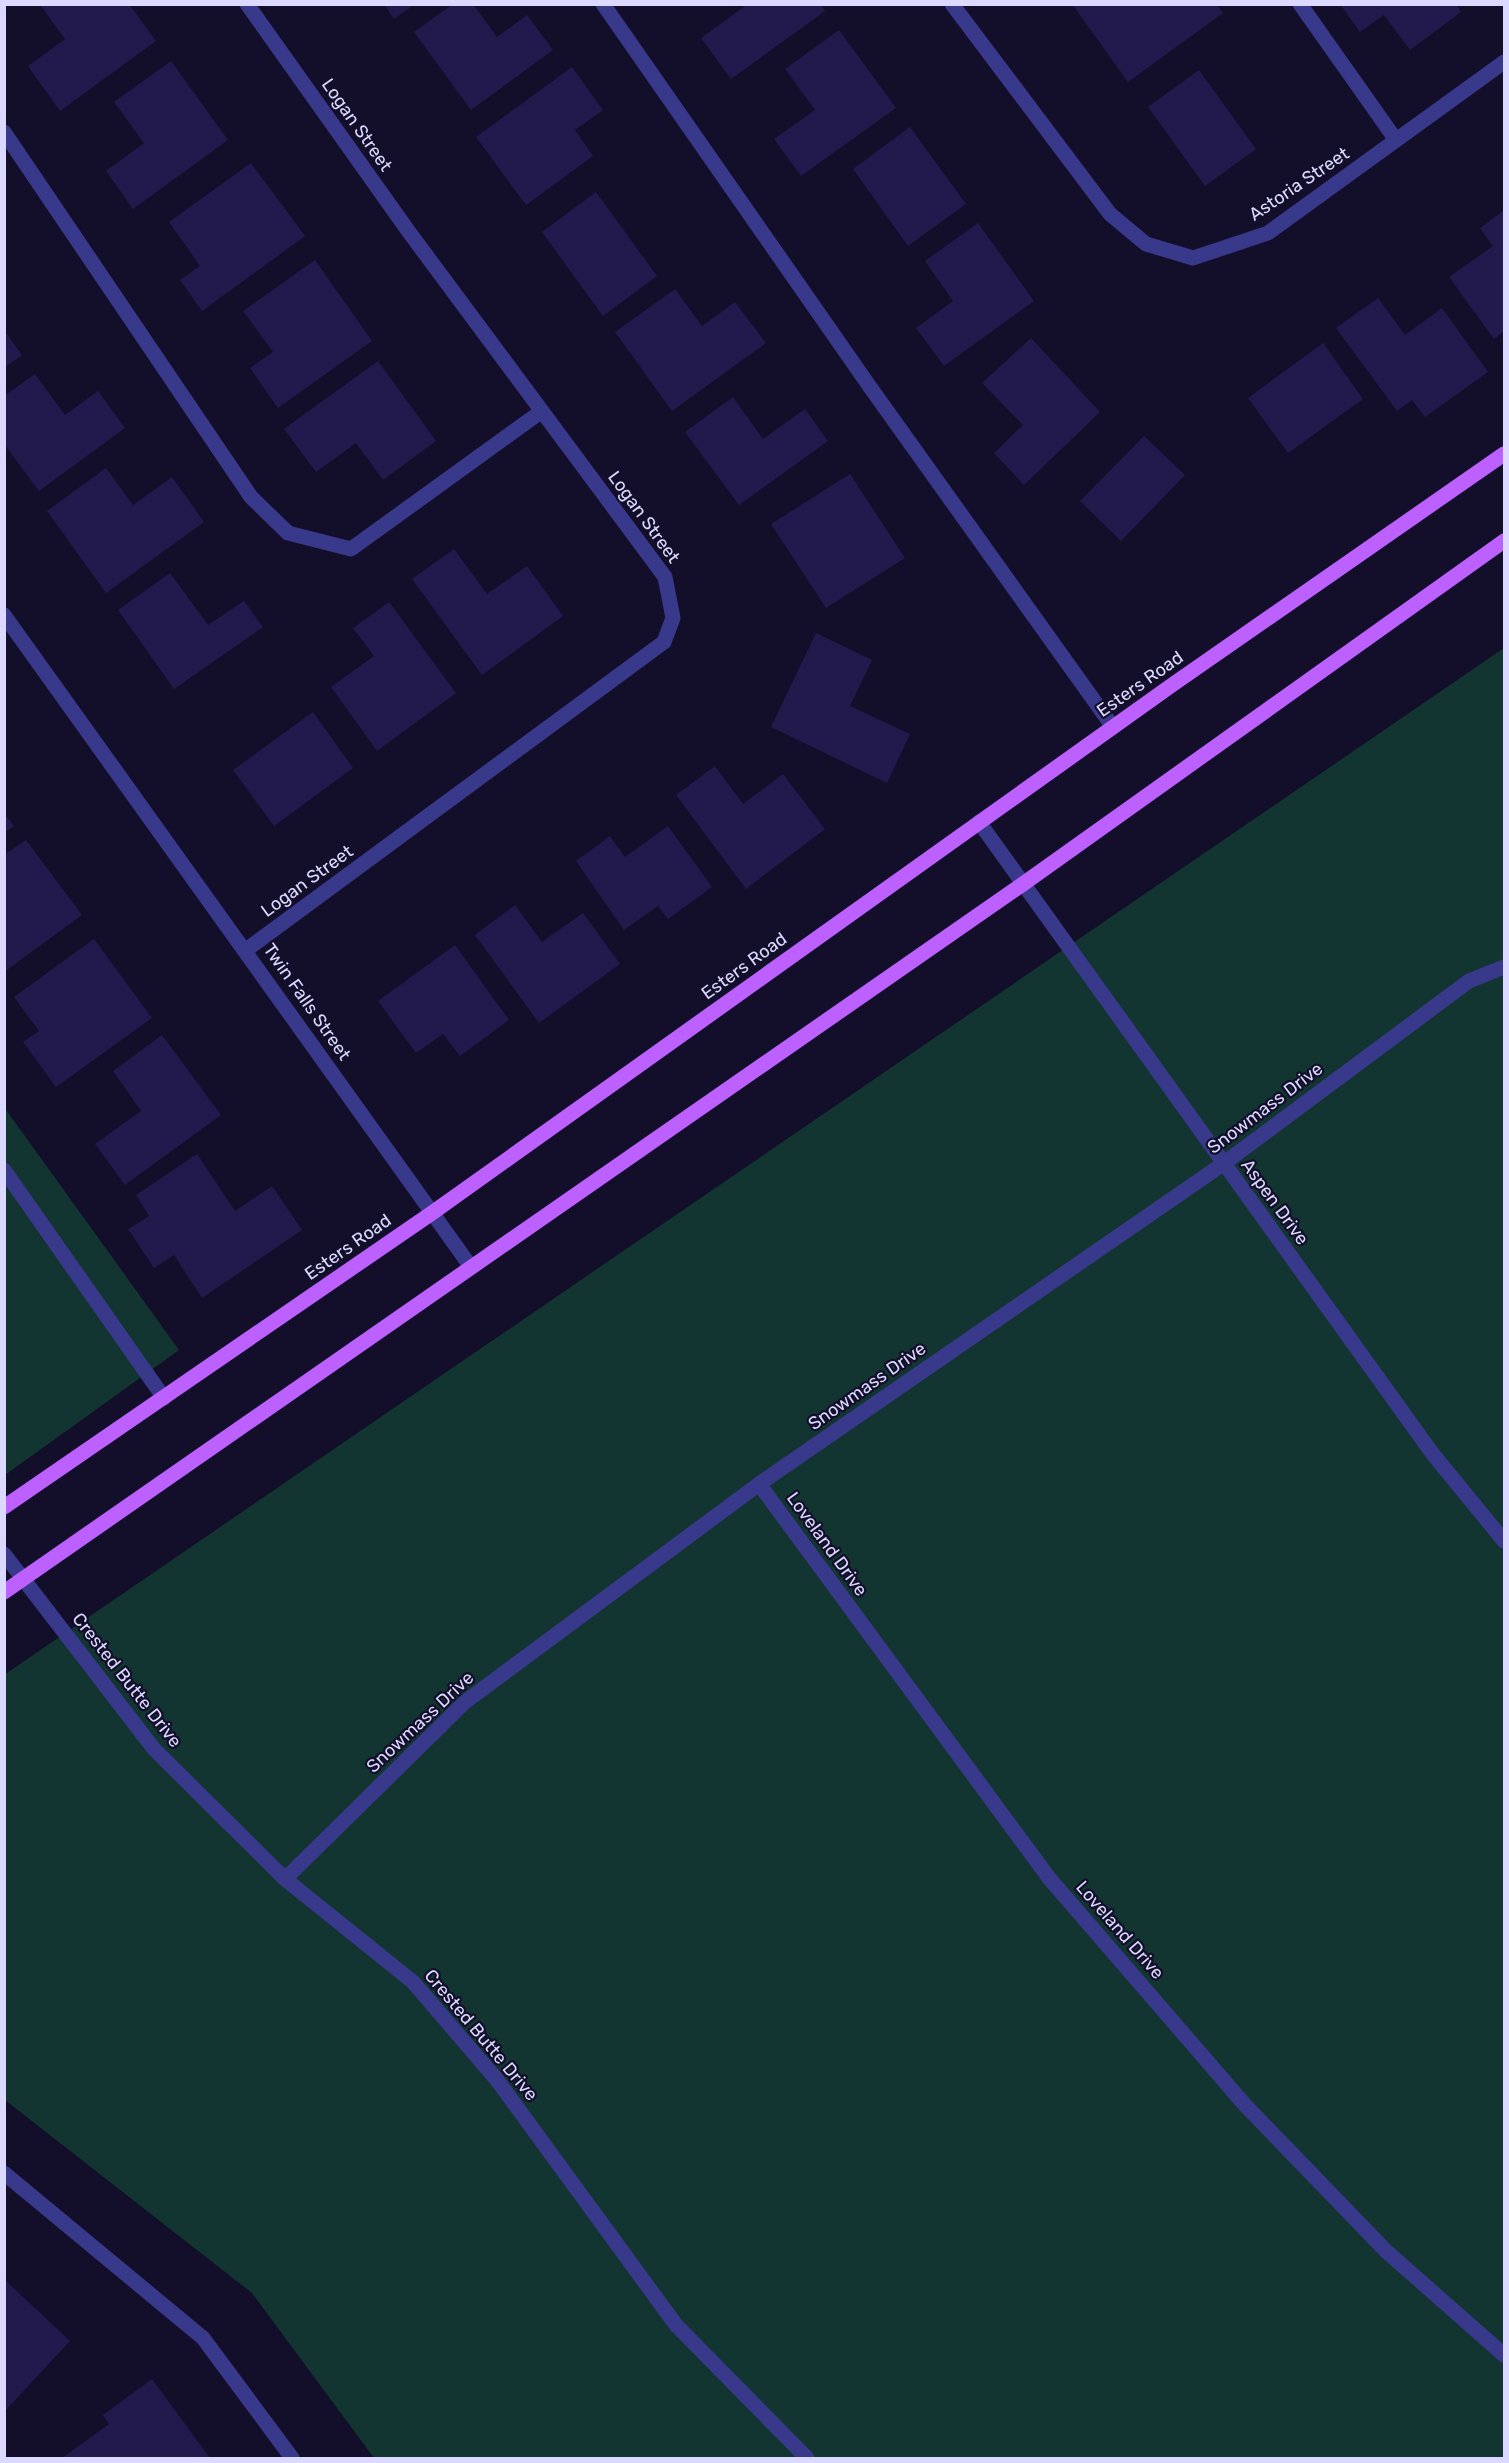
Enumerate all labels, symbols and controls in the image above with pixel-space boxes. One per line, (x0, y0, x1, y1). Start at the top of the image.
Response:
street label: Logan Street (317, 74, 397, 176)
street label: Astoria Street (1245, 142, 1353, 226)
street label: Logan Street (603, 467, 685, 567)
street label: Esters Road (1093, 646, 1187, 722)
street label: Logan Street (257, 840, 357, 922)
street label: Esters Road (697, 928, 791, 1004)
street label: Twin Falls Street (259, 939, 355, 1065)
street label: Snowmass Drive (1203, 1057, 1327, 1159)
street label: Aspen Drive (1237, 1155, 1313, 1249)
street label: Esters Road (301, 1209, 395, 1285)
street label: Snowmass Drive (804, 1337, 930, 1435)
street label: Loveland Drive (782, 1488, 872, 1600)
street label: Crested Butte Drive (68, 1608, 186, 1752)
street label: Snowmass Drive (362, 1667, 478, 1777)
street label: Loveland Drive (1071, 1876, 1169, 1984)
street label: Crested Butte Drive (420, 1965, 542, 2105)

